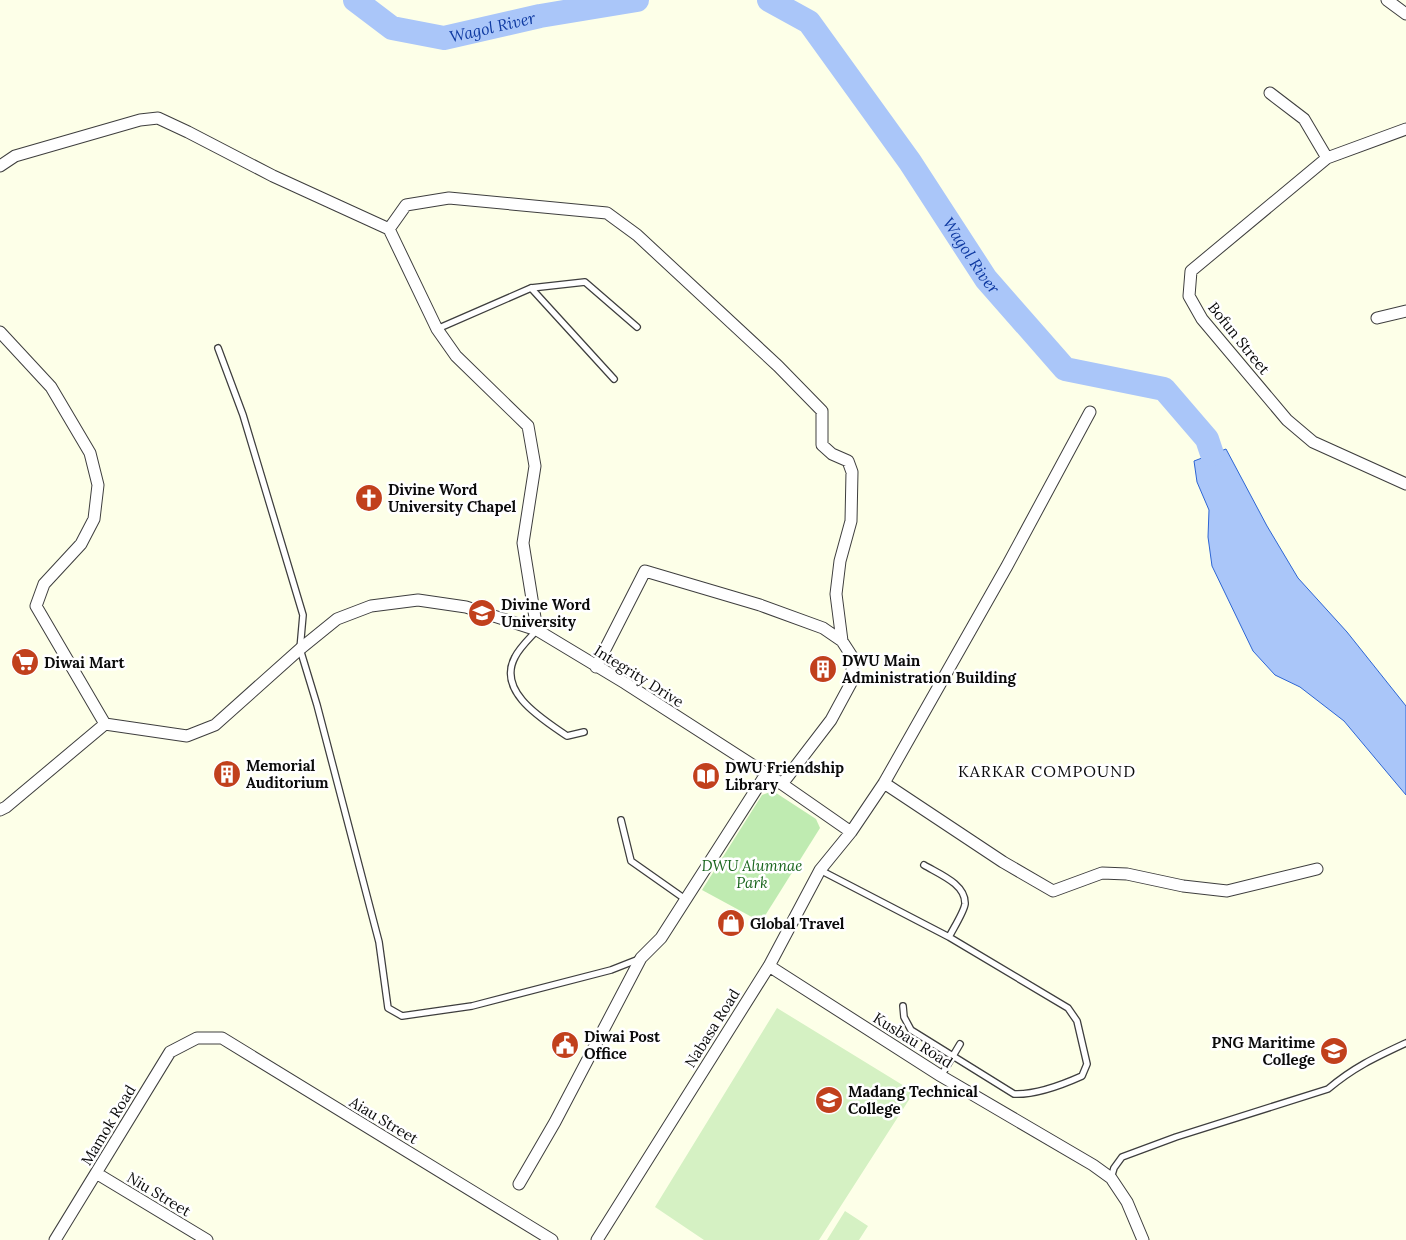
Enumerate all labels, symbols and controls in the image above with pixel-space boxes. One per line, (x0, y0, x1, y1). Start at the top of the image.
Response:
water label: Wagol River (447, 7, 538, 46)
water label: Wagol River (939, 213, 1005, 298)
street label: Bofun Street (1204, 298, 1274, 378)
place label: Divine Word University Chapel (388, 480, 517, 516)
church icon: Divine Word University Chapel (354, 483, 384, 513)
place label: Divine Word University (501, 595, 590, 631)
school or university icon: Divine Word University (467, 598, 497, 628)
street label: Integrity Drive (591, 641, 687, 711)
supermarket icon: Diwai Mart (10, 647, 40, 677)
place label: DWU Main Administration Building (842, 651, 1017, 687)
place label: Diwai Mart (44, 653, 125, 672)
building icon: DWU Main Administration Building (808, 654, 838, 684)
place label: Memorial Auditorium (246, 756, 329, 792)
place label: DWU Friendship Library (725, 758, 844, 794)
building icon: Memorial Auditorium (212, 759, 242, 789)
library icon: DWU Friendship Library (691, 761, 721, 791)
district label: KARKAR COMPOUND (958, 761, 1136, 781)
park label: DWU Alumnae Park (702, 856, 802, 892)
shop icon: Global Travel (716, 908, 746, 938)
place label: Global Travel (750, 914, 845, 933)
street label: Nabasa Road (680, 985, 744, 1071)
street label: Kusbau Road (870, 1008, 956, 1072)
place label: Diwai Post Office (584, 1027, 661, 1063)
public building icon: Diwai Post Office (550, 1030, 580, 1060)
place label: PNG Maritime College (1211, 1033, 1315, 1069)
school or university icon: PNG Maritime College (1319, 1036, 1349, 1066)
street label: Mamok Road (77, 1081, 139, 1169)
place label: Madang Technical College (848, 1082, 978, 1118)
school or university icon: Madang Technical College (814, 1085, 844, 1115)
street label: Aiau Street (345, 1092, 422, 1148)
street label: Niu Street (124, 1168, 195, 1221)

